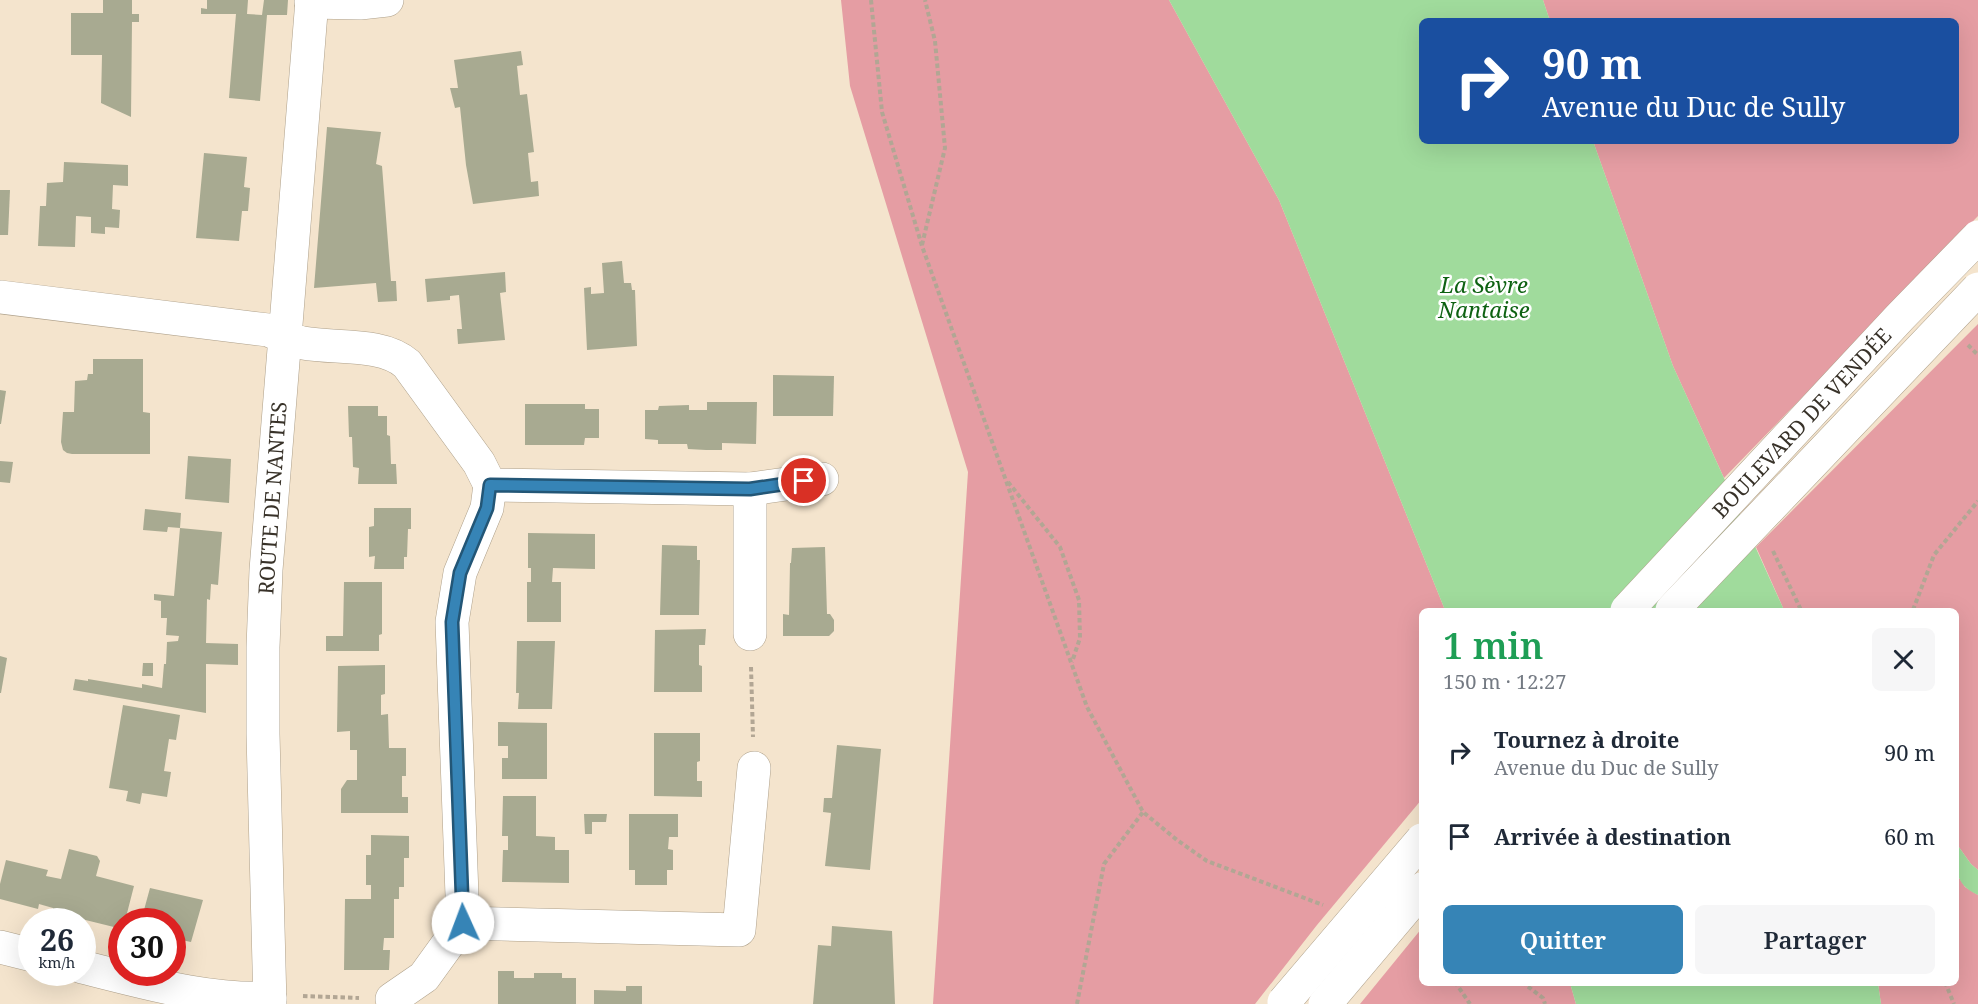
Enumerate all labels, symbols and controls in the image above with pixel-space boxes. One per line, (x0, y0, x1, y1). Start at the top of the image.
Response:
text: 90 m (1542, 34, 1642, 91)
icon: right (1443, 42, 1521, 120)
text: Avenue du Duc de Sully (1542, 88, 1845, 125)
water label: La Sèvre Nantaise (1437, 269, 1530, 324)
street label: BOULEVARD DE VENDÉE (1706, 321, 1897, 524)
street label: ROUTE DE NANTES (251, 401, 293, 595)
pin (778, 455, 829, 506)
icon: arrive (787, 464, 820, 497)
text: 1 min (1443, 621, 1544, 670)
button: close (1872, 628, 1935, 691)
text: 150 m · 12:27 (1443, 668, 1566, 695)
text: Tournez à droite (1494, 724, 1679, 754)
icon: right (1443, 736, 1476, 769)
text: 90 m (1884, 737, 1935, 767)
text: Avenue du Duc de Sully (1494, 754, 1719, 781)
icon: arrive (1443, 820, 1476, 853)
text: Arrivée à destination (1494, 821, 1731, 851)
text: 60 m (1884, 821, 1935, 851)
position arrow (431, 891, 495, 955)
button: Quitter (1443, 905, 1683, 974)
button: Partager (1695, 905, 1935, 974)
speed limit sign: 30 (108, 908, 186, 986)
text: 26 (40, 919, 74, 960)
text: km/h (39, 952, 75, 972)

